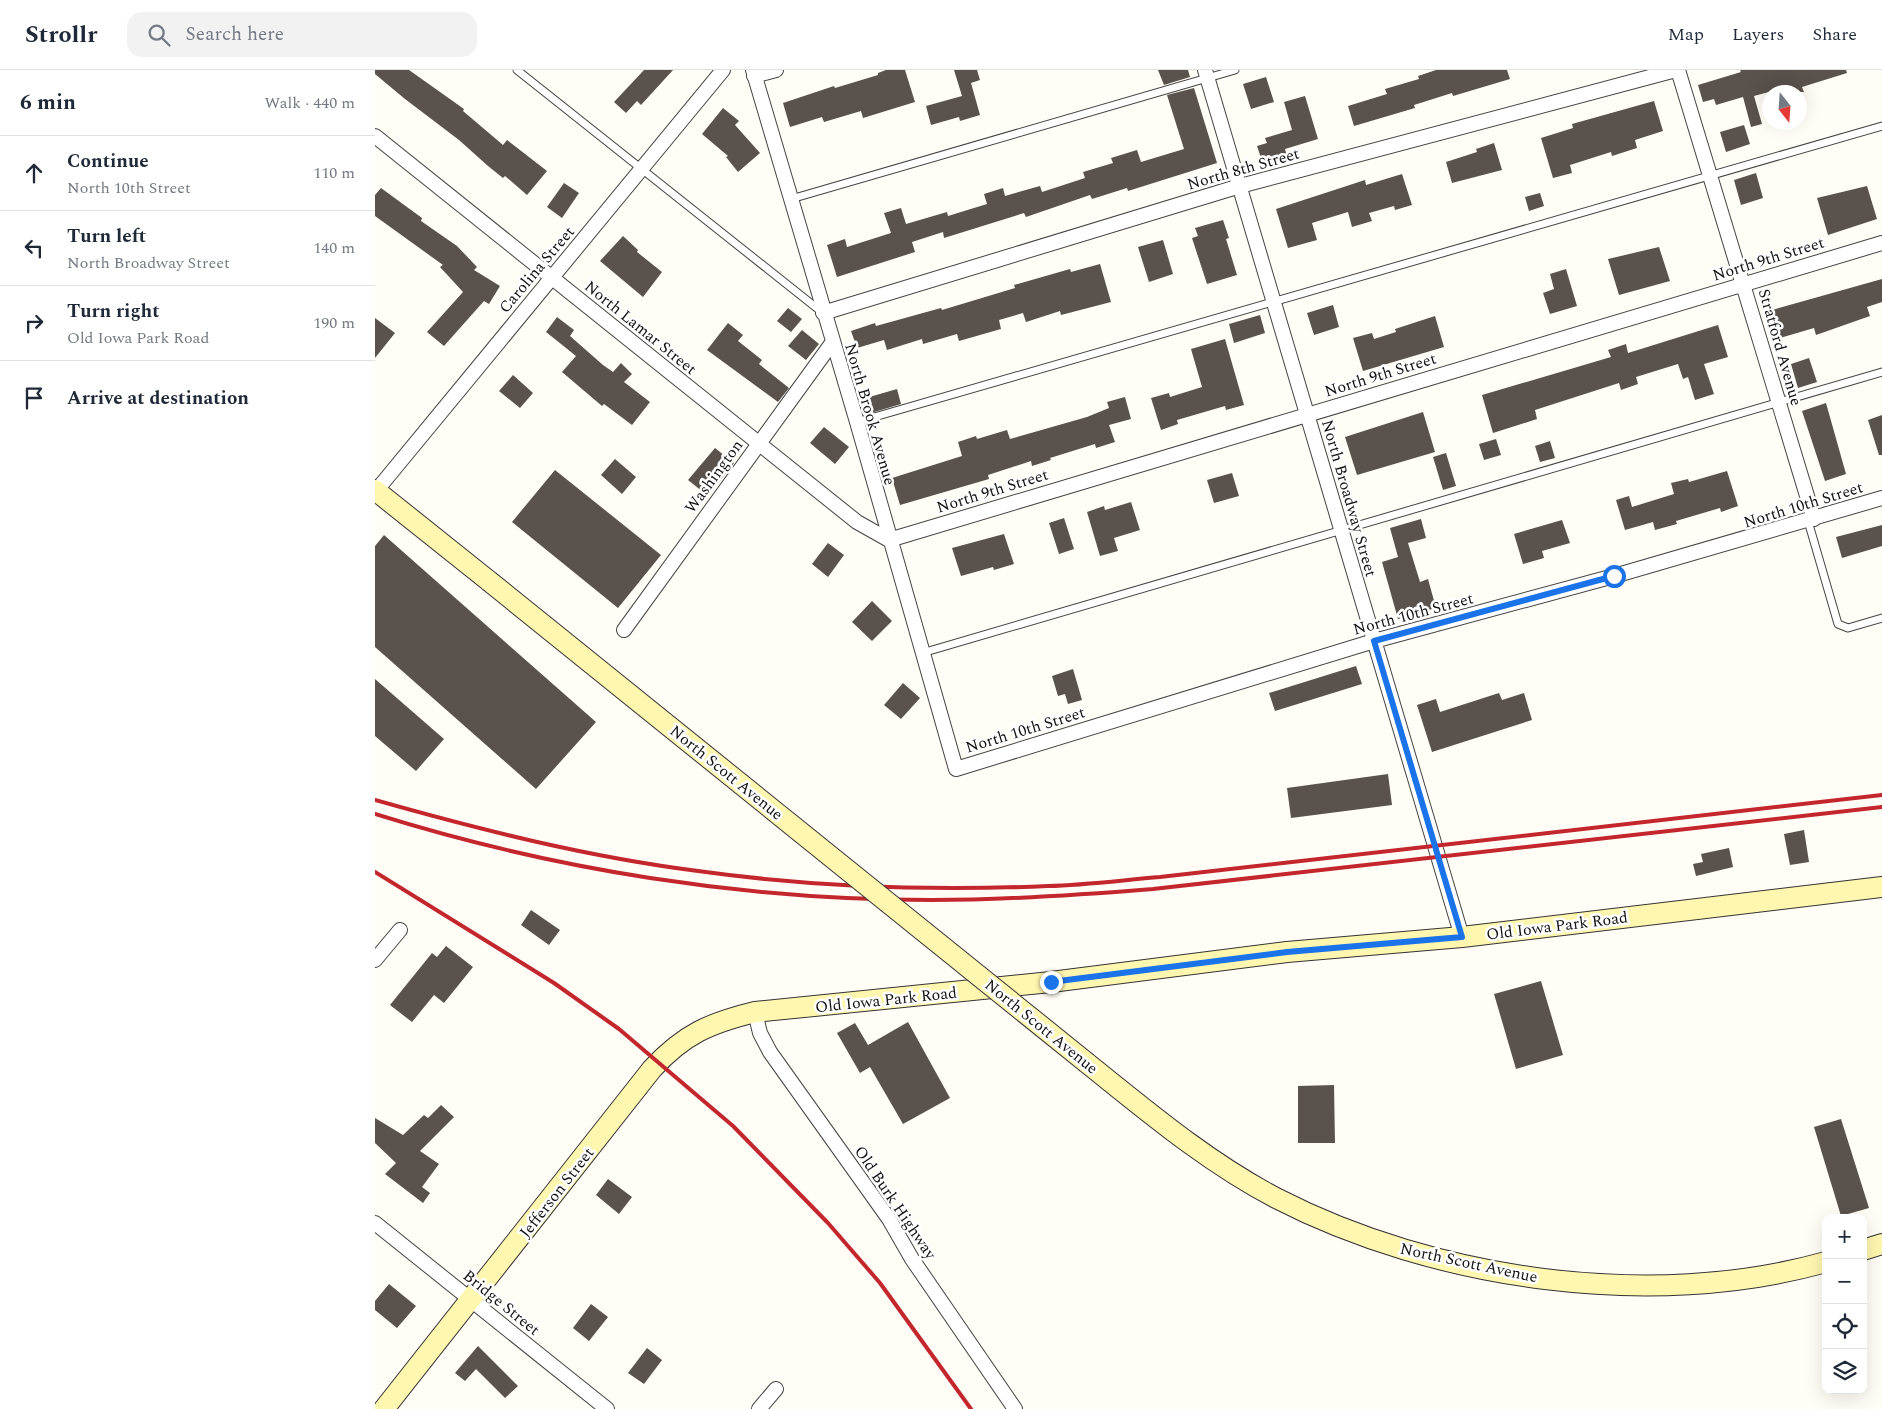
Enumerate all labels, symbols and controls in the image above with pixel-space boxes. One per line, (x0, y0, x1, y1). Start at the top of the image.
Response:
search box (127, 12, 477, 57)
text: Strollr (25, 17, 97, 53)
text: Search here (185, 20, 284, 49)
icon: search (145, 21, 173, 49)
text: Map (1668, 21, 1704, 48)
text: Layers (1732, 21, 1784, 48)
text: Share (1812, 21, 1857, 48)
north arrow (1762, 85, 1807, 130)
text: 6 min (20, 87, 76, 119)
text: Walk · 440 m (264, 91, 355, 115)
street label: North 8th Street (1184, 141, 1303, 196)
text: Continue (67, 147, 149, 176)
icon: ahead (20, 159, 48, 187)
text: 110 m (313, 161, 355, 185)
text: North 10th Street (67, 176, 191, 200)
street label: Carolina Street (493, 221, 581, 318)
text: Turn left (67, 222, 146, 251)
street label: North 9th Street (1709, 230, 1827, 287)
icon: left (20, 234, 48, 262)
text: 140 m (313, 236, 355, 260)
text: North Broadway Street (67, 251, 230, 275)
street label: North Lamar Street (579, 275, 702, 381)
street label: Stratford Avenue (1752, 286, 1808, 409)
text: Turn right (67, 297, 160, 326)
icon: right (20, 309, 48, 337)
text: 190 m (313, 311, 355, 335)
text: Old Iowa Park Road (67, 326, 209, 350)
street label: North Brook Avenue (838, 340, 902, 488)
street label: North 9th Street (1321, 346, 1439, 403)
icon: arrive (20, 384, 48, 412)
text: Arrive at destination (67, 384, 249, 413)
street label: North Broadway Street (1315, 417, 1383, 580)
street label: Washington (679, 435, 749, 518)
street label: North 9th Street (933, 462, 1051, 519)
street label: North 10th Street (1741, 475, 1866, 535)
route start (1603, 565, 1626, 588)
street label: North 10th Street (1350, 586, 1476, 642)
street label: North 10th Street (963, 700, 1088, 760)
street label: North Scott Avenue (664, 719, 788, 826)
street label: Old Iowa Park Road (1485, 905, 1629, 947)
route end (1040, 971, 1063, 994)
street label: North Scott Avenue (979, 973, 1103, 1080)
street label: Old Iowa Park Road (814, 981, 958, 1019)
street label: Old Burk Highway (848, 1141, 943, 1265)
street label: Jefferson Street (514, 1142, 600, 1243)
map controls (1822, 1214, 1867, 1394)
button: + (1822, 1214, 1867, 1259)
street label: North Scott Avenue (1398, 1237, 1540, 1289)
button: − (1822, 1259, 1867, 1304)
street label: Bridge Street (458, 1264, 545, 1342)
button: locate (1822, 1304, 1867, 1349)
button: layers (1822, 1349, 1867, 1394)

